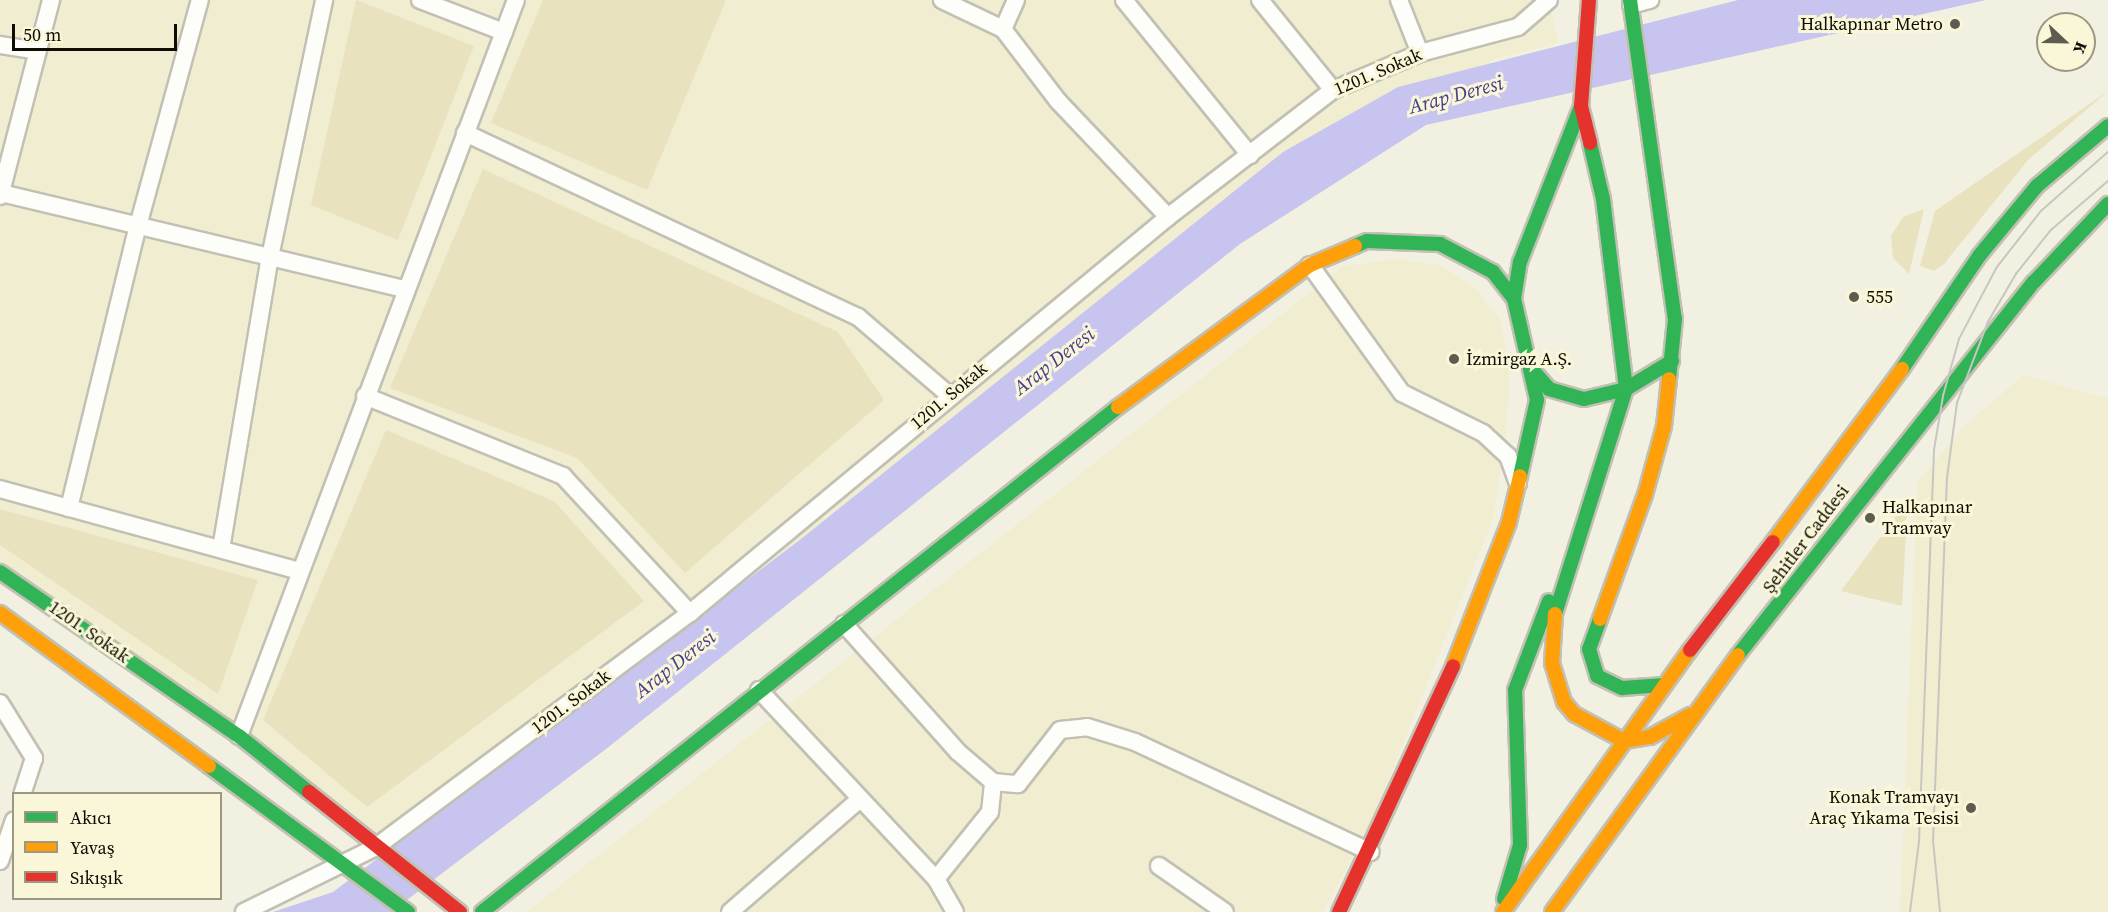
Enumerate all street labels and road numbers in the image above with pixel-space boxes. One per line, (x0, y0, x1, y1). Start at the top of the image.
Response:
street label: 1201. Sokak (1331, 44, 1425, 100)
street label: 1201. Sokak (906, 358, 992, 434)
street label: Şehitler Caddesi (1758, 481, 1854, 597)
street label: 1201. Sokak (45, 596, 133, 668)
street label: 1201. Sokak (527, 665, 615, 739)

